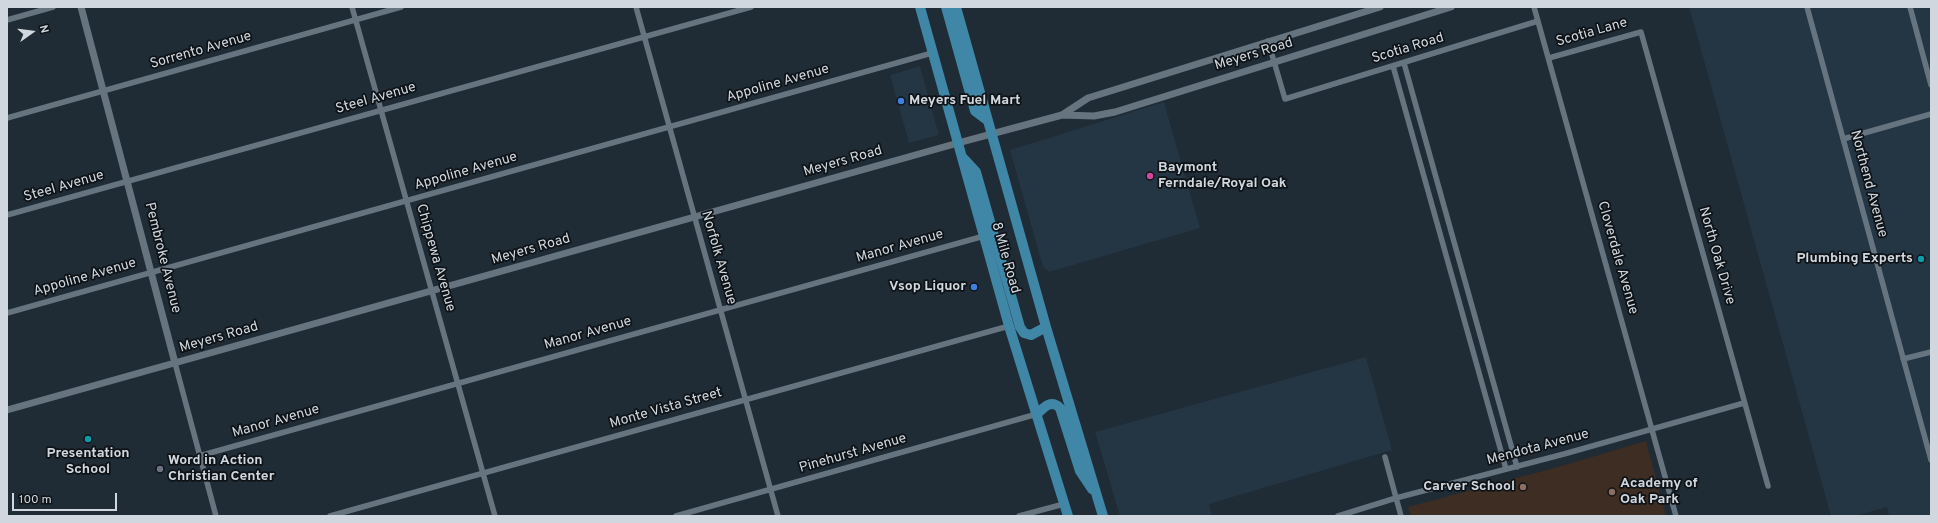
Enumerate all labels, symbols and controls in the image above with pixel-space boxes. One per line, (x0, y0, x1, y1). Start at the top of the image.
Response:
north arrow (12, 12, 52, 52)
street label: Scotia Lane (1555, 15, 1629, 51)
text: N (36, 24, 51, 35)
street label: Sorrento Avenue (148, 28, 254, 74)
street label: Scotia Road (1370, 30, 1446, 68)
street label: Meyers Road (1213, 35, 1295, 75)
street label: Appoline Avenue (725, 61, 831, 107)
street label: Steel Avenue (334, 80, 418, 118)
place label: Meyers Fuel Mart (909, 93, 1021, 109)
marker: Meyers Fuel Mart (896, 96, 906, 106)
street label: Northend Avenue (1846, 129, 1890, 239)
street label: Meyers Road (802, 143, 884, 181)
street label: Appoline Avenue (413, 149, 519, 195)
place label: Baymont Ferndale/Royal Oak (1158, 160, 1287, 192)
street label: Steel Avenue (22, 168, 106, 206)
marker: Baymont Ferndale/Royal Oak (1145, 171, 1155, 181)
street label: Cloverdale Avenue (1593, 200, 1641, 316)
street label: Pembroke Avenue (140, 201, 184, 315)
street label: Chippewa Avenue (412, 202, 458, 314)
street label: North Oak Drive (1694, 205, 1738, 307)
street label: Norfolk Avenue (697, 209, 739, 307)
street label: 8 Mile Road (987, 220, 1023, 296)
street label: Manor Avenue (855, 227, 945, 267)
street label: Meyers Road (490, 231, 572, 269)
place label: Plumbing Experts (1796, 251, 1913, 267)
marker: Plumbing Experts (1916, 254, 1926, 264)
street label: Appoline Avenue (32, 255, 138, 301)
place label: Vsop Liquor (889, 279, 966, 295)
marker: Vsop Liquor (969, 282, 979, 292)
street label: Manor Avenue (543, 314, 633, 354)
street label: Meyers Road (178, 319, 260, 357)
street label: Monte Vista Street (608, 385, 724, 433)
street label: Manor Avenue (231, 402, 321, 442)
street label: Mendota Avenue (1485, 426, 1591, 470)
street label: Pinehurst Avenue (797, 431, 909, 477)
marker: Presentation School (83, 434, 93, 444)
place label: Presentation School (46, 446, 130, 478)
place label: Word in Action Christian Center (168, 453, 274, 486)
marker: Word in Action Christian Center (155, 464, 165, 474)
place label: Academy of Oak Park (1620, 476, 1698, 508)
place label: Carver School (1423, 479, 1515, 495)
marker: Carver School (1518, 482, 1528, 492)
scale bar (14, 485, 119, 511)
marker: Academy of Oak Park (1607, 487, 1617, 497)
text: 100 m (19, 492, 52, 508)

